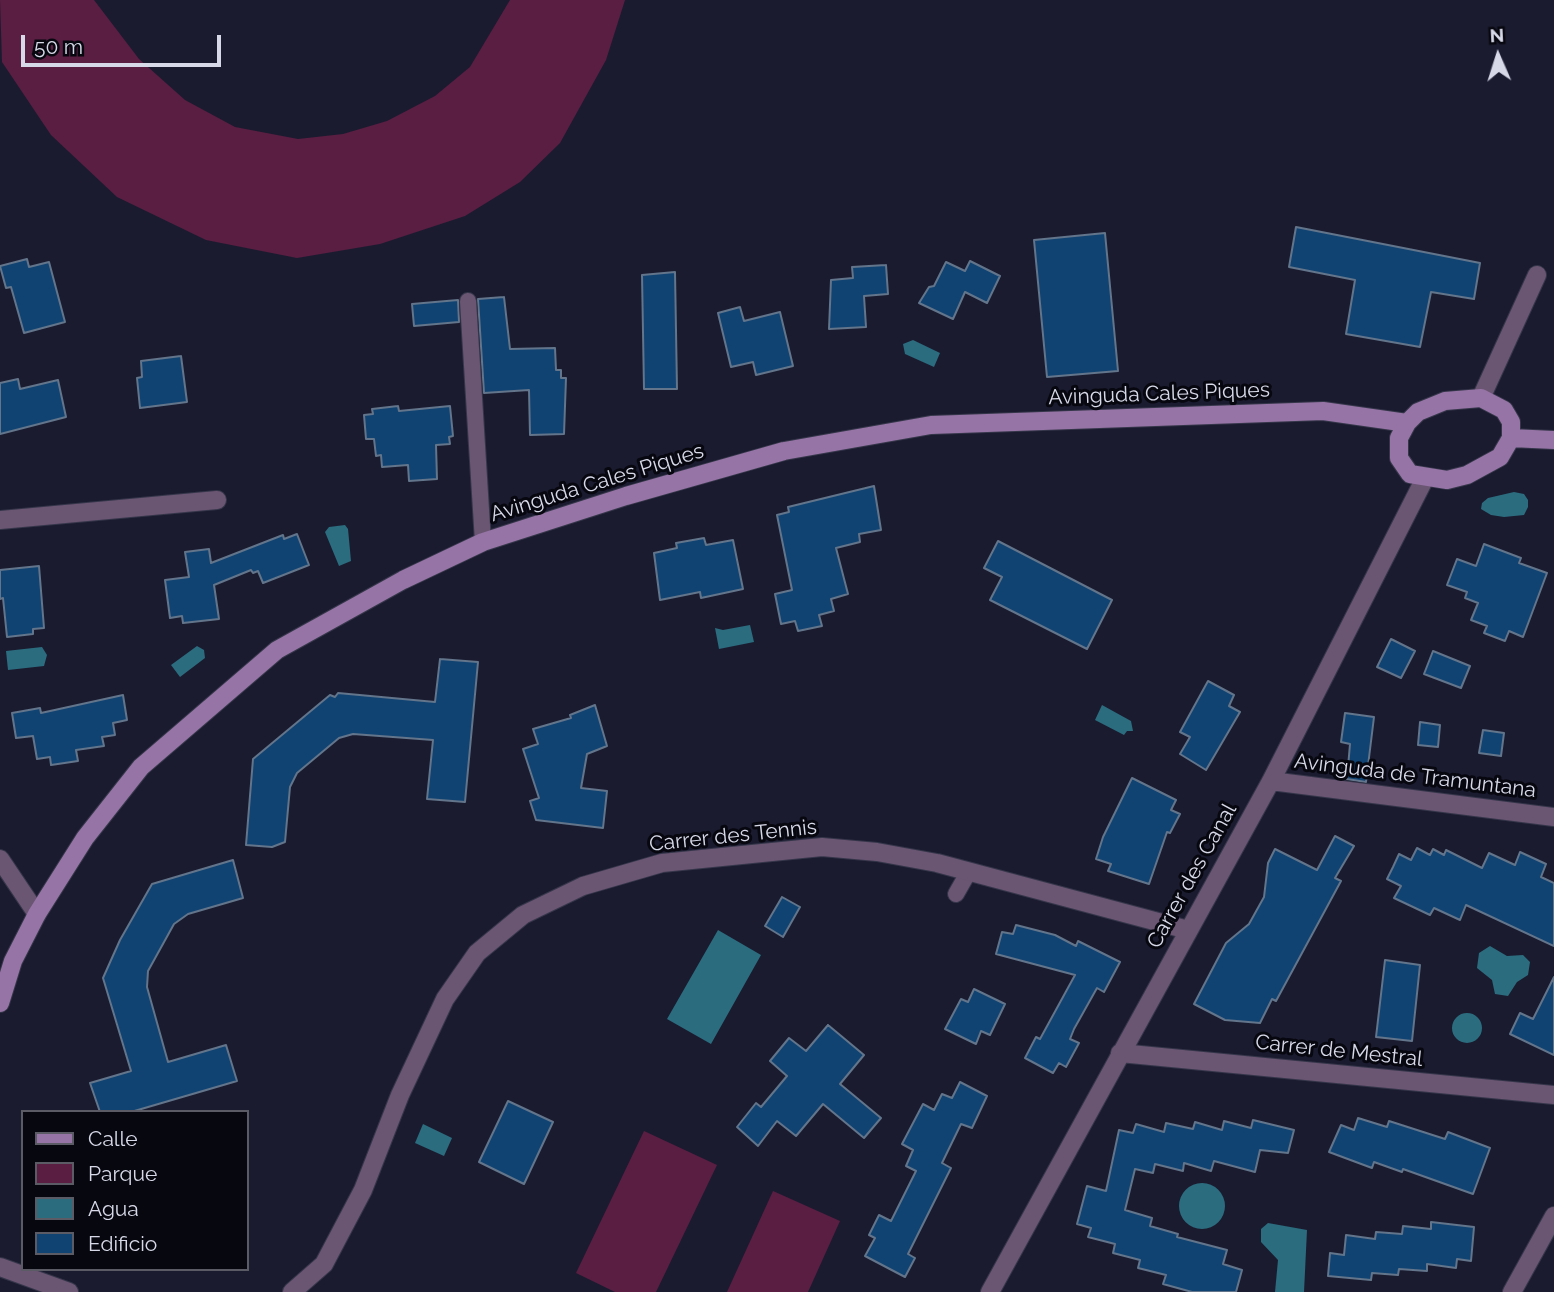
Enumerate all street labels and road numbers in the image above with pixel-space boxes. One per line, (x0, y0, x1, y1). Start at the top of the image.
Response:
street label: Avinguda Cales Piques (1048, 378, 1270, 410)
street label: Avinguda Cales Piques (487, 439, 707, 527)
street label: Avinguda de Tramuntana (1293, 749, 1537, 803)
street label: Carrer des Canal (1142, 799, 1242, 953)
street label: Carrer des Tennis (648, 815, 818, 857)
street label: Carrer de Mestral (1254, 1030, 1424, 1072)

